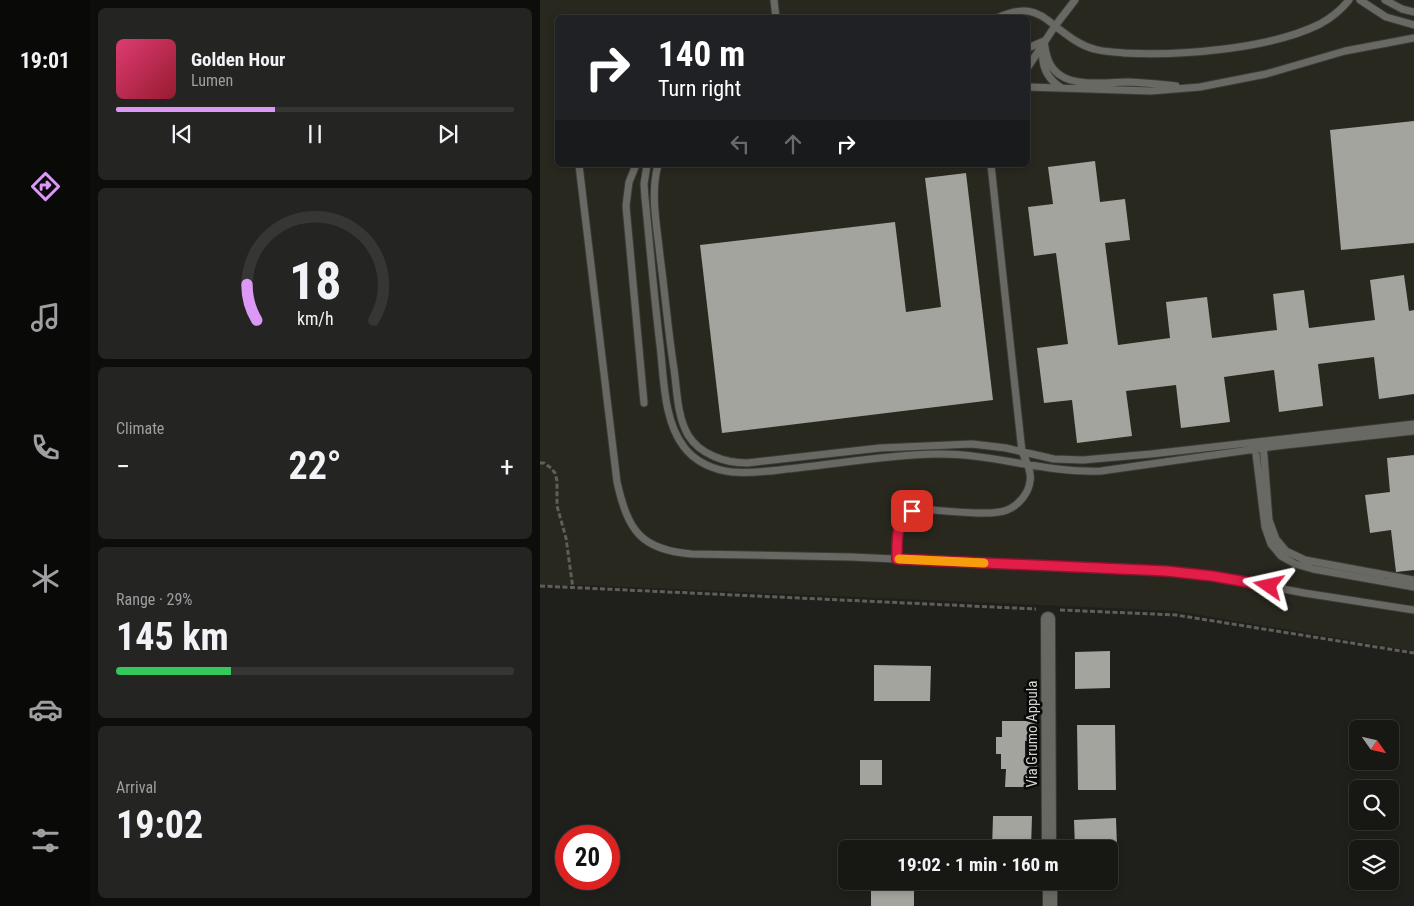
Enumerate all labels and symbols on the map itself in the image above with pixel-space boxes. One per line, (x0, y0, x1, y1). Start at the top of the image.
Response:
pin (891, 490, 933, 532)
position arrow (1242, 559, 1294, 611)
street label: Via Grumo Appula (1023, 681, 1041, 787)
north arrow (1349, 720, 1399, 770)
speed limit sign: 20 (555, 825, 620, 890)

